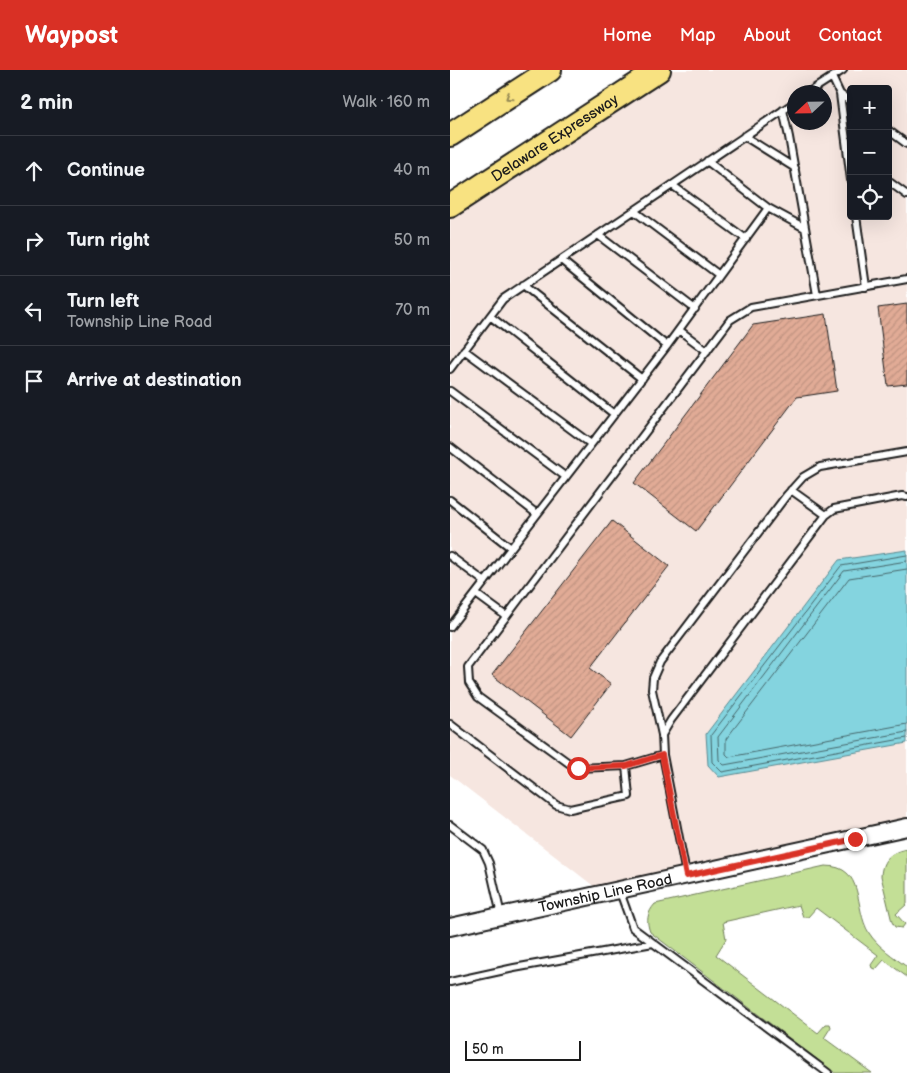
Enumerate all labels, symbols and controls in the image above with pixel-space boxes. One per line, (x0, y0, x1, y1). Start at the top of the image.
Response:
text: Waypost (25, 21, 118, 50)
text: Home (603, 25, 652, 46)
text: Map (680, 25, 716, 46)
text: About (744, 25, 791, 46)
text: Contact (819, 25, 882, 46)
north arrow (787, 85, 832, 130)
map controls (847, 85, 892, 220)
button: + (847, 85, 892, 130)
street label: Delaware Expressway (488, 89, 622, 186)
text: 2 min (20, 90, 73, 115)
one-way arrow (505, 90, 514, 100)
text: Walk · 160 m (342, 93, 430, 112)
button: − (847, 130, 892, 175)
icon: ahead (20, 157, 48, 185)
text: Continue (67, 159, 145, 182)
text: 40 m (393, 161, 430, 180)
button: locate (847, 175, 892, 220)
icon: right (20, 227, 48, 255)
text: Turn right (67, 229, 150, 252)
text: 50 m (394, 231, 430, 250)
text: Turn left (67, 290, 139, 313)
icon: left (20, 297, 48, 325)
text: 70 m (395, 301, 430, 320)
text: Township Line Road (67, 313, 212, 332)
icon: arrive (20, 367, 48, 395)
text: Arrive at destination (67, 369, 242, 392)
route start (567, 757, 590, 780)
route end (844, 828, 867, 851)
street label: Township Line Road (537, 869, 674, 917)
scale bar (465, 1038, 581, 1061)
text: 50 m (472, 1041, 504, 1058)

